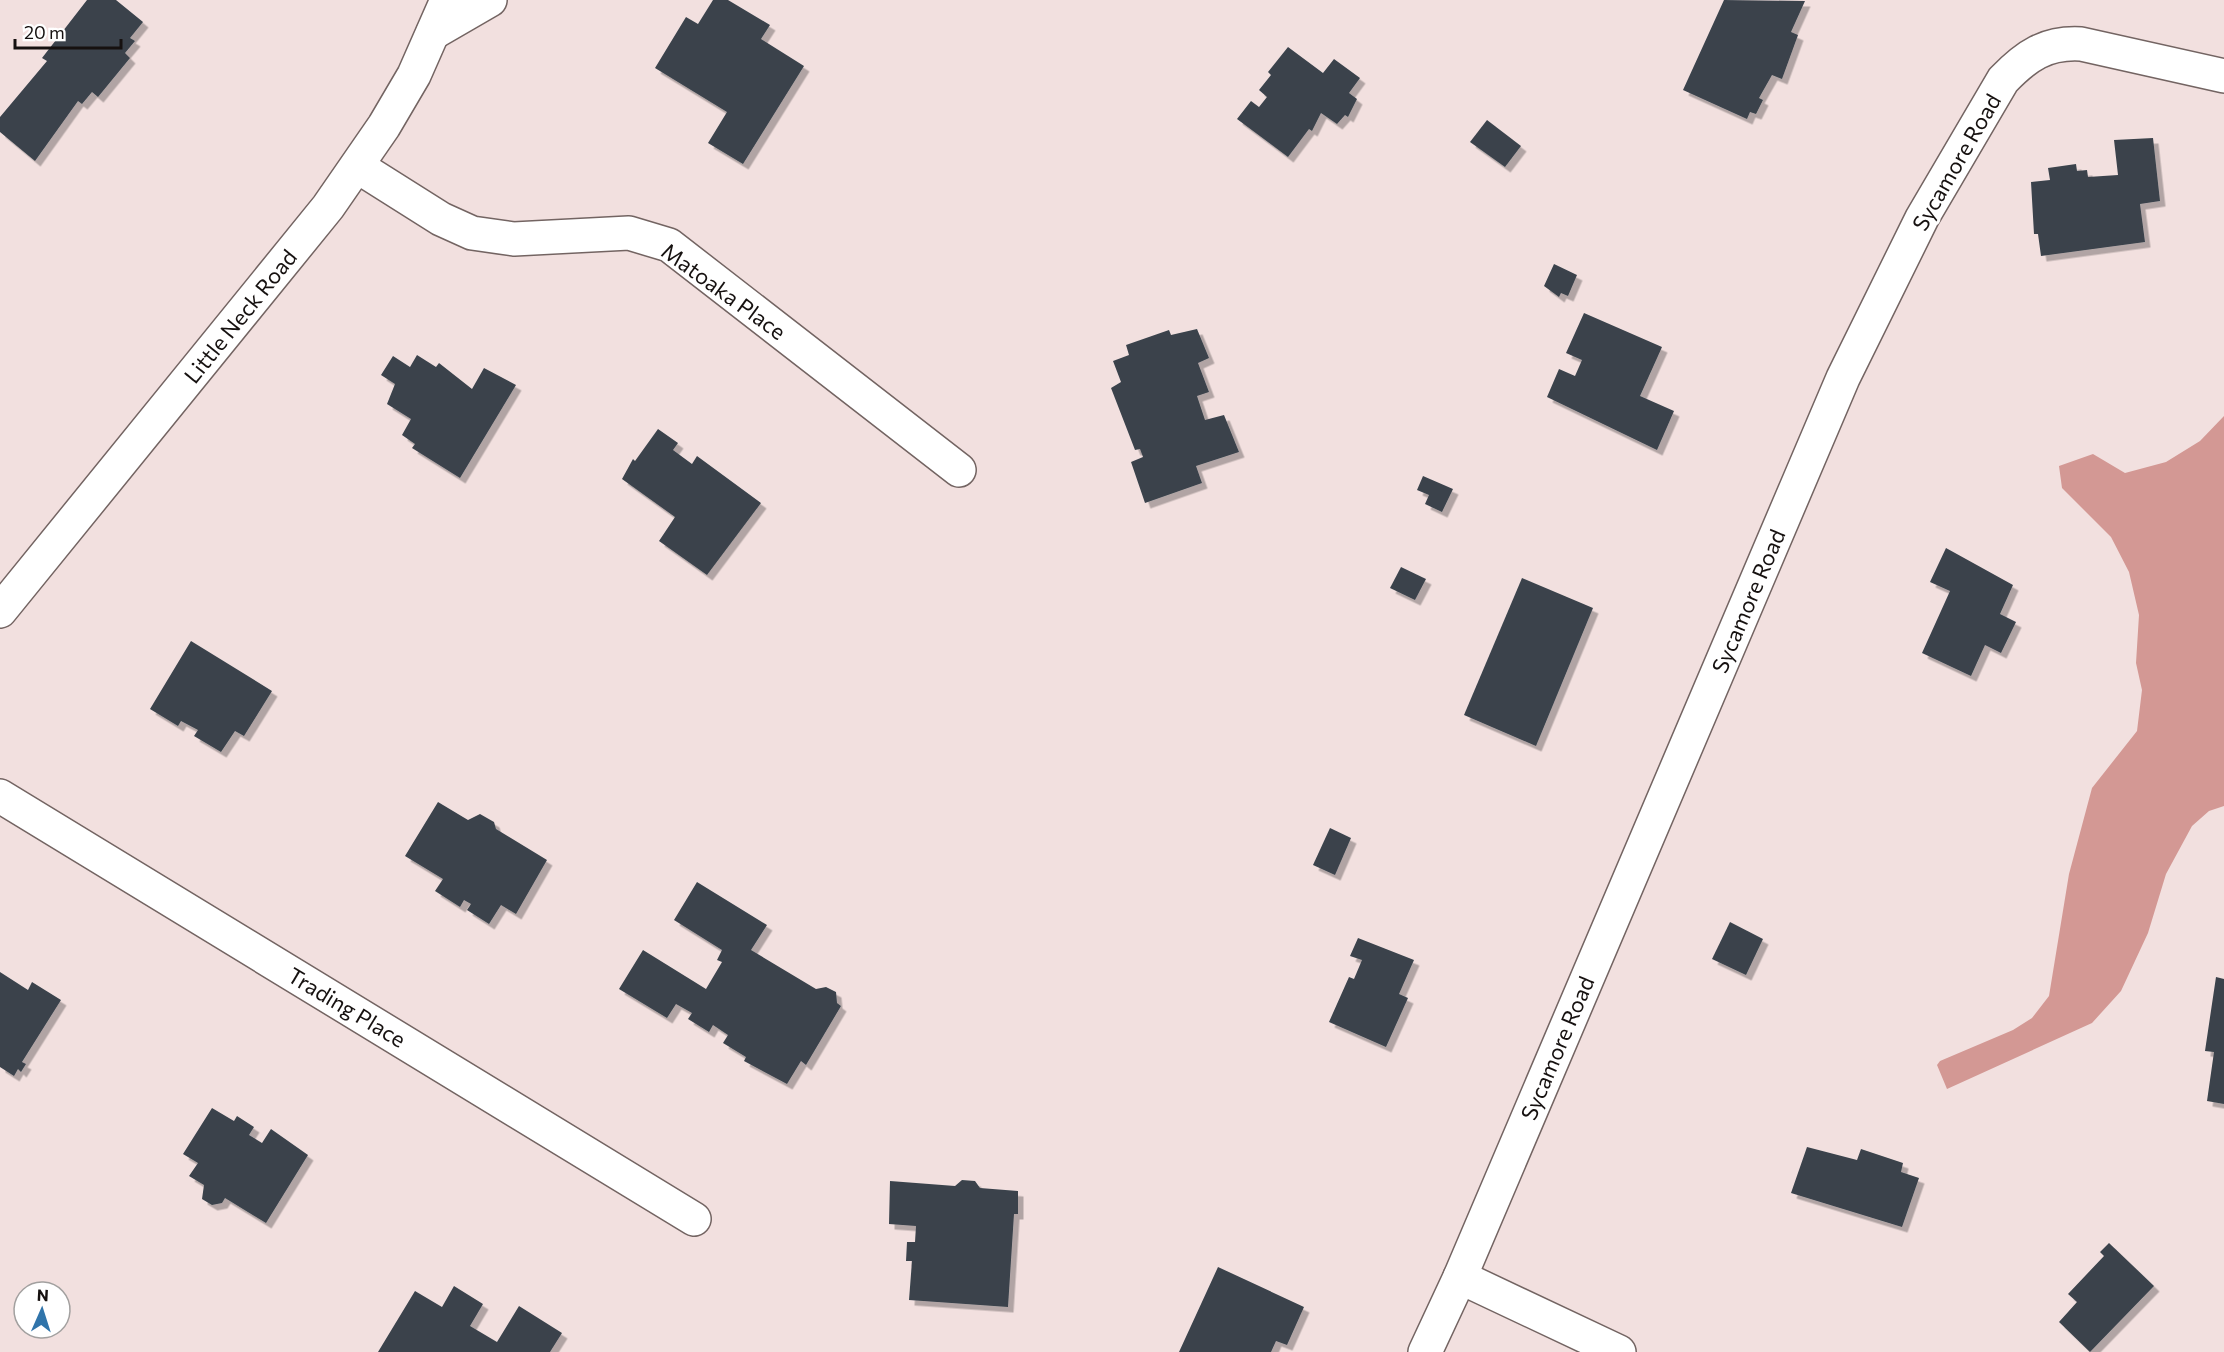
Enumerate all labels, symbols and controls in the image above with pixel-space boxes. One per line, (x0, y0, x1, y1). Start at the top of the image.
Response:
scale bar (15, 12, 122, 50)
text: 20 m (24, 21, 65, 43)
street label: Sycamore Road (1906, 89, 2006, 235)
street label: Matoaka Place (657, 237, 791, 345)
street label: Little Neck Road (178, 244, 302, 388)
street label: Sycamore Road (1706, 525, 1790, 677)
street label: Trading Place (283, 961, 411, 1053)
street label: Sycamore Road (1515, 972, 1599, 1124)
north arrow (12, 1280, 72, 1340)
text: N (36, 1285, 49, 1304)

